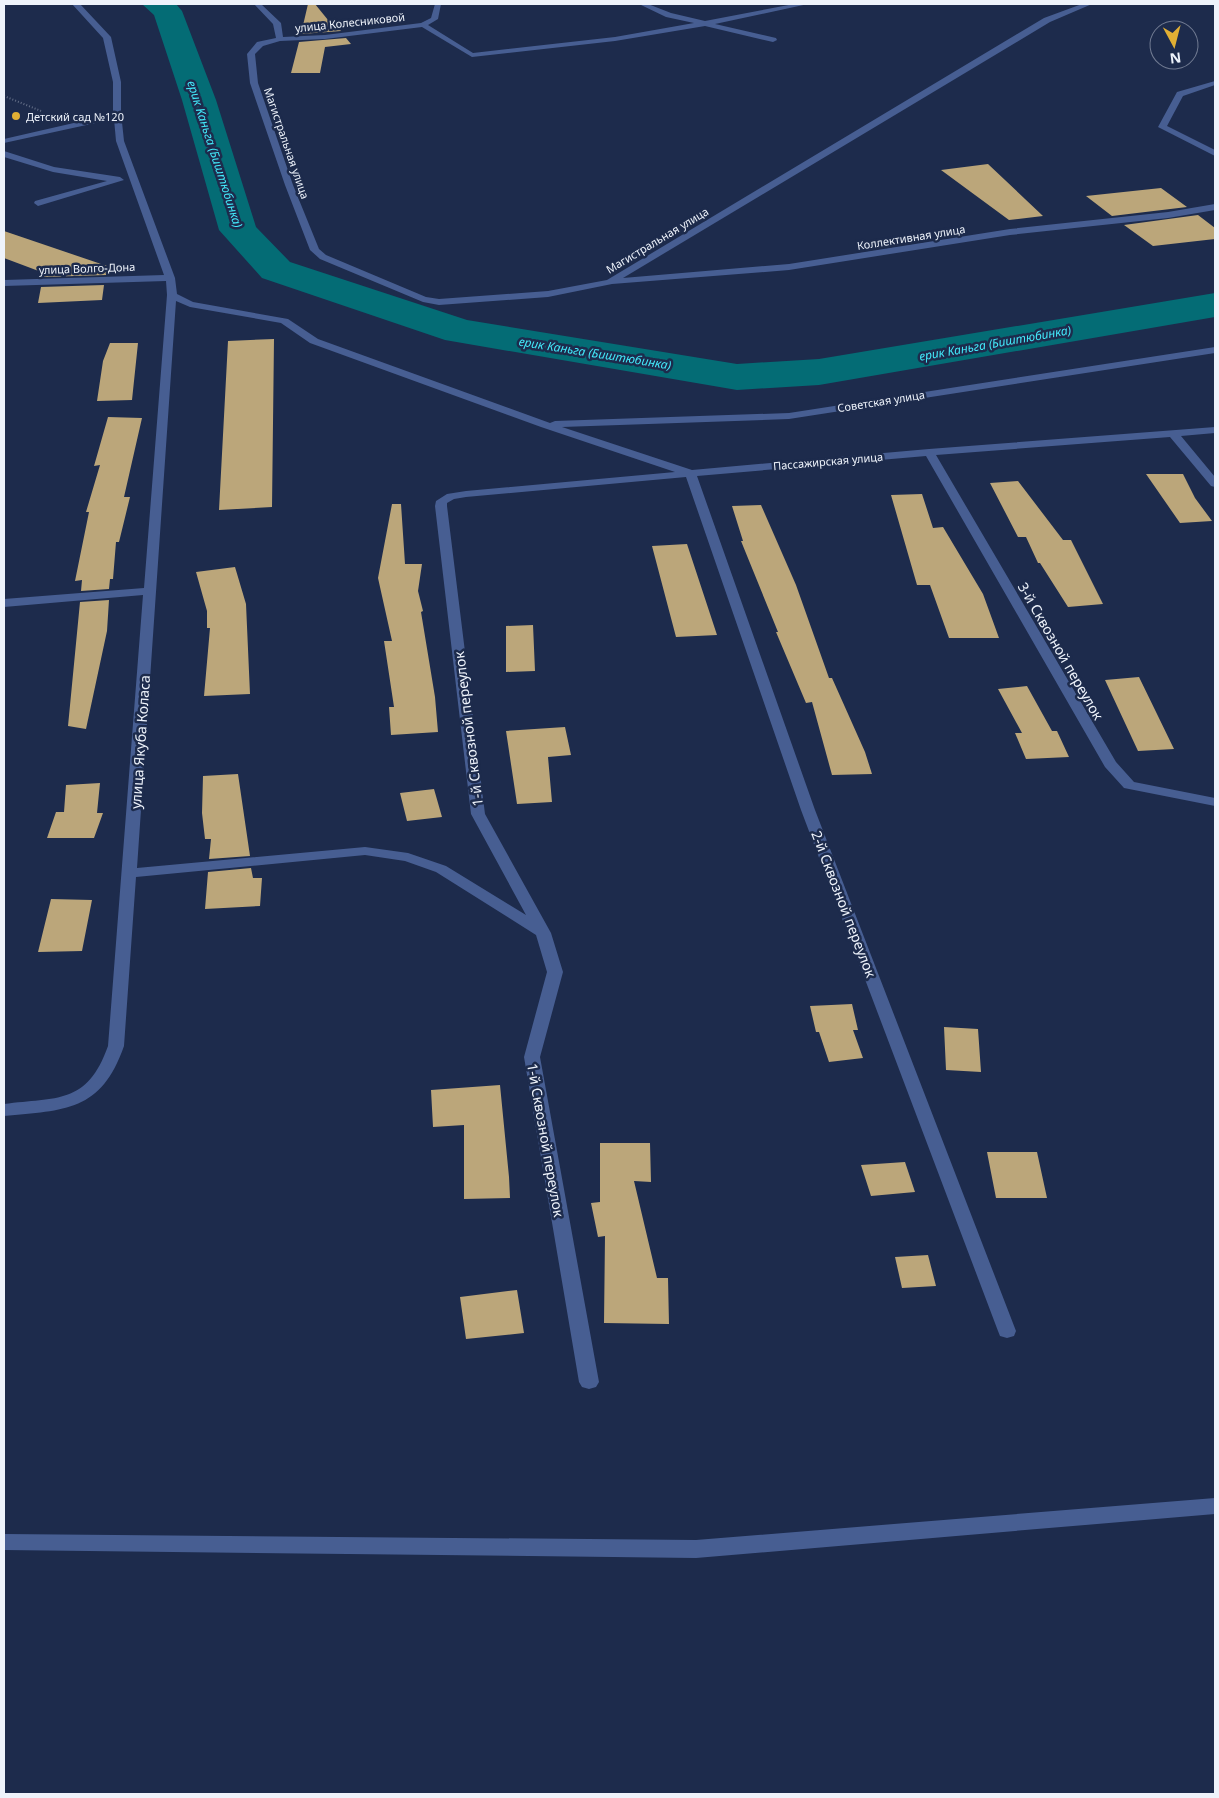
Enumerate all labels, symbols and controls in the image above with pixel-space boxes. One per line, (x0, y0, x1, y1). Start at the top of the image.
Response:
street label: улица Колесниковой (294, 9, 406, 35)
north arrow (1149, 20, 1199, 70)
text: N (1169, 48, 1182, 69)
water label: ерик Каньга (Биштюбинка) (183, 78, 247, 230)
street label: Магистральная улица (261, 85, 313, 201)
place label: Детский сад №120 (26, 109, 124, 124)
marker: Детский сад №120 (10, 110, 22, 122)
street label: Магистральная улица (603, 203, 711, 277)
street label: Коллективная улица (856, 221, 966, 253)
street label: улица Волго-Дона (39, 259, 135, 277)
water label: ерик Каньга (Биштюбинка) (918, 321, 1072, 365)
water label: ерик Каньга (Биштюбинка) (518, 333, 672, 373)
street label: Советская улица (836, 387, 926, 415)
street label: Пассажирская улица (772, 449, 884, 473)
street label: 3-й Сквозной переулок (1014, 579, 1108, 724)
street label: 1-й Сквозной переулок (449, 650, 487, 808)
street label: улица Якуба Коласа (126, 674, 154, 810)
street label: 2-й Сквозной переулок (807, 828, 881, 981)
street label: 1-й Сквозной переулок (523, 1062, 569, 1219)

